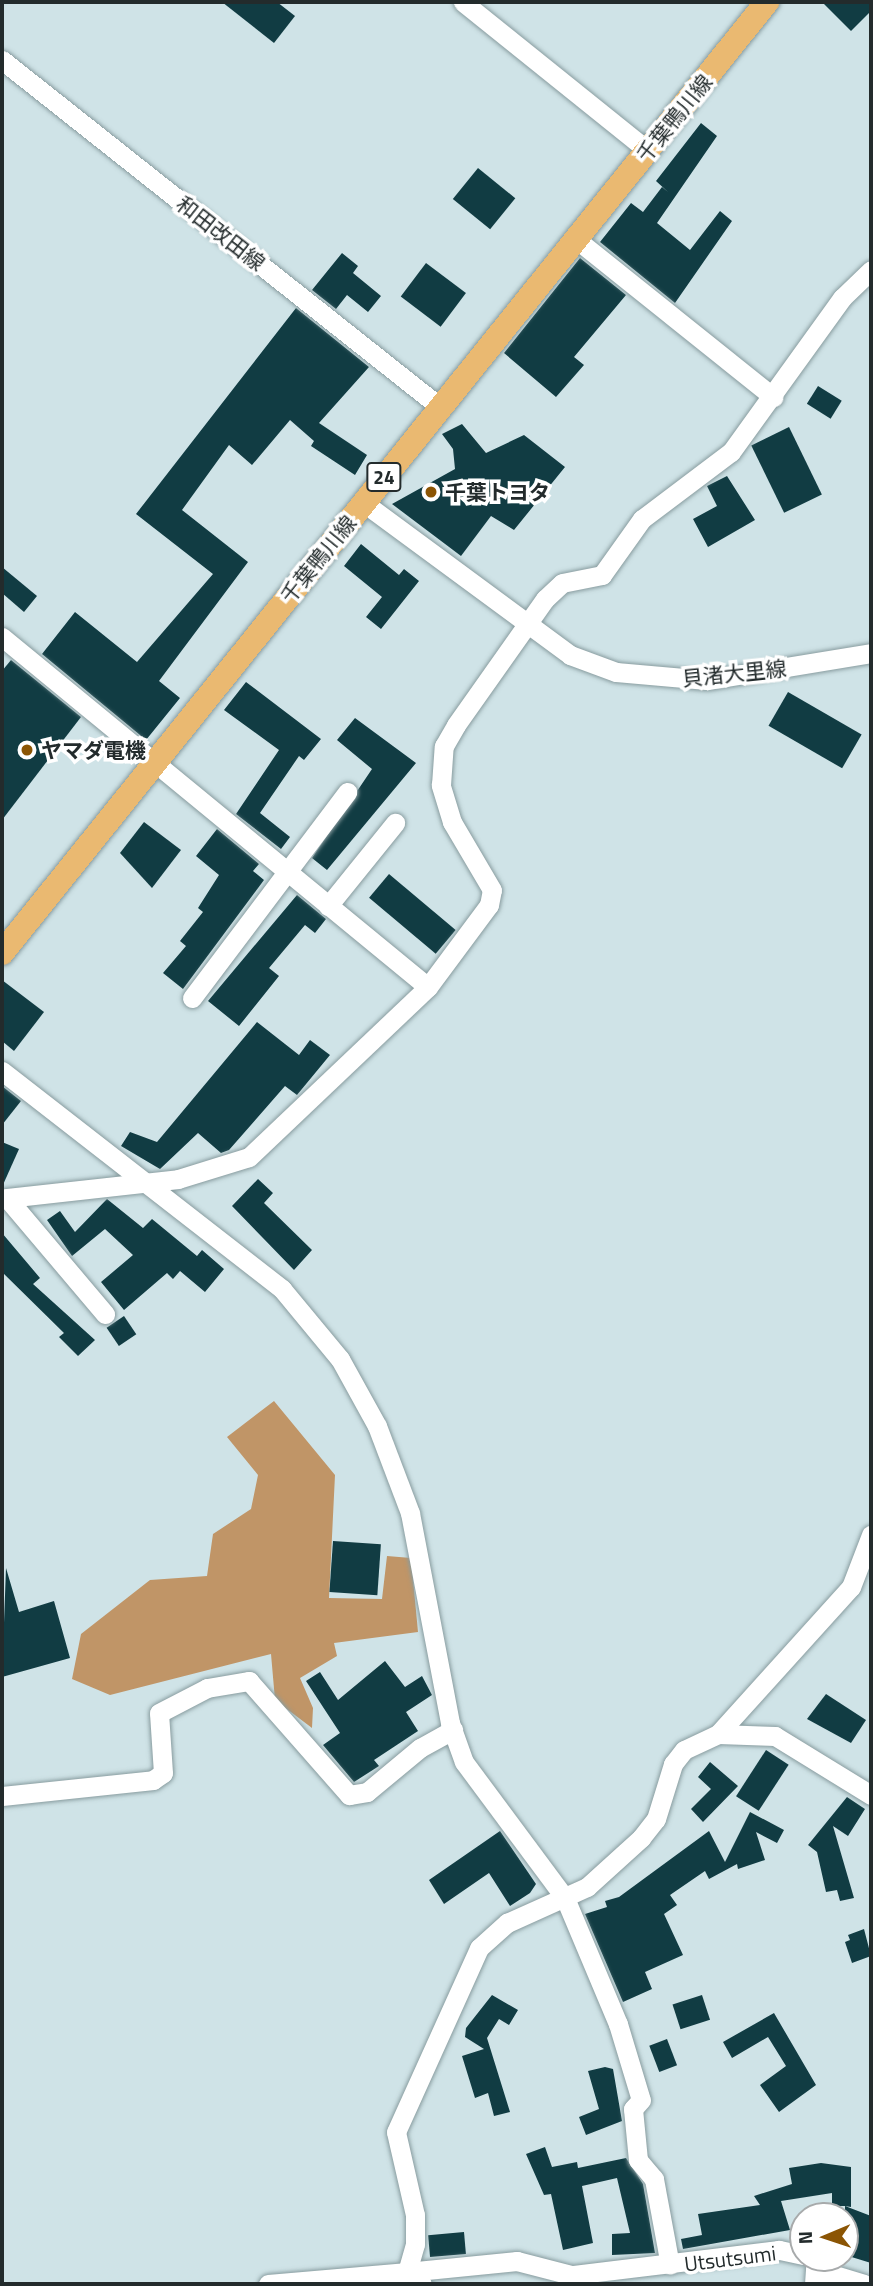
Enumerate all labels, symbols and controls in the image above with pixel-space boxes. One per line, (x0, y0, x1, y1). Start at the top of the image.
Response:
street label: 千葉鴨川線 (631, 69, 717, 167)
street label: 和田改田線 (172, 191, 270, 275)
road number: 24 (365, 462, 403, 492)
place label: 千葉トヨタ (445, 479, 550, 505)
marker: 千葉トヨタ (423, 484, 439, 500)
street label: 千葉鴨川線 (275, 510, 361, 608)
street label: 貝渚大里線 (680, 655, 788, 691)
place label: ヤマダ電機 (41, 737, 146, 763)
marker: ヤマダ電機 (19, 742, 35, 758)
north arrow (789, 2202, 859, 2272)
text: N (790, 2231, 819, 2245)
street label: Utsutsumi (683, 2240, 777, 2276)

